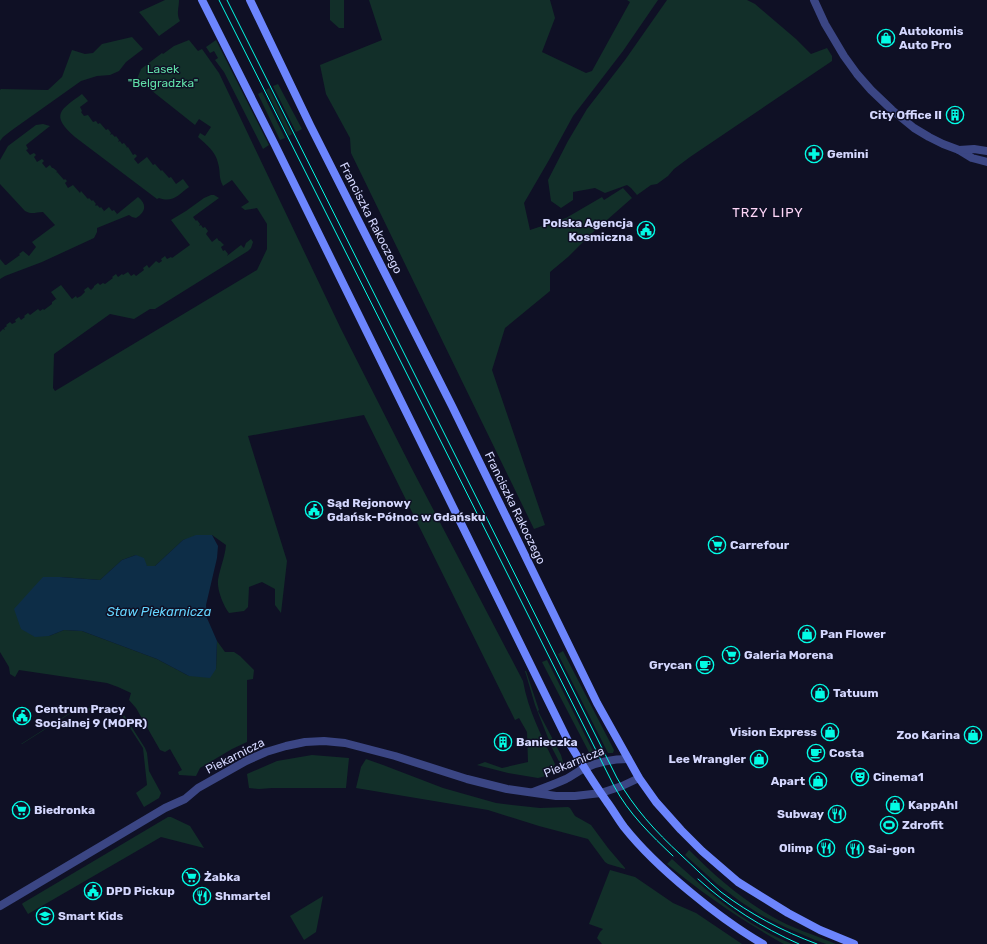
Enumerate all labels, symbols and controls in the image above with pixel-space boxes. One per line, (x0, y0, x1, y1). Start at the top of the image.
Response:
place label: Autokomis Auto Pro (899, 24, 964, 52)
shop icon: Autokomis Auto Pro (876, 28, 896, 48)
park label: Lasek "Belgradzka" (128, 62, 198, 90)
building icon: City Office II (945, 105, 965, 125)
place label: City Office II (870, 108, 942, 122)
pharmacy icon: Gemini (804, 144, 824, 164)
place label: Gemini (827, 147, 868, 161)
street label: Franciszka Rakoczego (337, 160, 405, 276)
district label: TRZY LIPY (732, 205, 804, 220)
place label: Polska Agencja Kosmiczna (543, 216, 633, 244)
public building icon: Polska Agencja Kosmiczna (636, 220, 656, 240)
street label: Franciszka Rakoczego (482, 450, 548, 567)
place label: Sąd Rejonowy Gdańsk-Północ w Gdańsku (327, 496, 486, 524)
public building icon: Sąd Rejonowy Gdańsk-Północ w Gdańsku (304, 500, 324, 520)
supermarket icon: Carrefour (707, 535, 727, 555)
place label: Carrefour (730, 538, 790, 552)
water label: Staw Piekarnicza (107, 604, 212, 619)
shop icon: Pan Flower (797, 624, 817, 644)
place label: Pan Flower (820, 627, 886, 641)
supermarket icon: Galeria Morena (721, 645, 741, 665)
place label: Galeria Morena (744, 648, 833, 662)
cafe icon: Grycan (695, 655, 715, 675)
place label: Grycan (649, 658, 692, 672)
shop icon: Tatuum (810, 683, 830, 703)
place label: Tatuum (833, 686, 879, 700)
place label: Centrum Pracy Socjalnej 9 (MOPR) (35, 702, 148, 730)
public building icon: Centrum Pracy Socjalnej 9 (MOPR) (12, 706, 32, 726)
shop icon: Vision Express (820, 722, 840, 742)
place label: Vision Express (730, 725, 817, 739)
shop icon: Zoo Karina (963, 725, 983, 745)
place label: Zoo Karina (896, 728, 960, 742)
building icon: Banieczka (493, 732, 513, 752)
street label: Piekarnicza (203, 735, 267, 777)
place label: Banieczka (516, 735, 578, 749)
street label: Piekarnicza (542, 743, 606, 781)
cafe icon: Costa (806, 743, 826, 763)
place label: Costa (829, 746, 864, 760)
shop icon: Lee Wrangler (749, 749, 769, 769)
place label: Lee Wrangler (669, 752, 747, 766)
theatre icon: Cinema1 (850, 767, 870, 787)
place label: Cinema1 (873, 770, 924, 784)
shop icon: Apart (808, 771, 828, 791)
place label: Apart (771, 774, 805, 788)
shop icon: KappAhl (885, 795, 905, 815)
place label: KappAhl (908, 798, 958, 812)
supermarket icon: Biedronka (11, 800, 31, 820)
place label: Biedronka (34, 803, 95, 817)
restaurant icon: Subway (827, 804, 847, 824)
place label: Subway (777, 807, 824, 821)
sports icon: Zdrofit (879, 815, 899, 835)
place label: Zdrofit (902, 818, 944, 832)
restaurant icon: Olimp (816, 838, 836, 858)
restaurant icon: Sai-gon (845, 839, 865, 859)
place label: Olimp (779, 841, 813, 855)
place label: Sai-gon (868, 842, 915, 856)
supermarket icon: Żabka (181, 867, 201, 887)
place label: Żabka (204, 870, 240, 884)
public building icon: DPD Pickup (83, 881, 103, 901)
place label: DPD Pickup (106, 884, 175, 898)
restaurant icon: Shmartel (192, 886, 212, 906)
place label: Shmartel (215, 889, 270, 903)
school or university icon: Smart Kids (35, 906, 55, 926)
place label: Smart Kids (58, 909, 124, 923)

